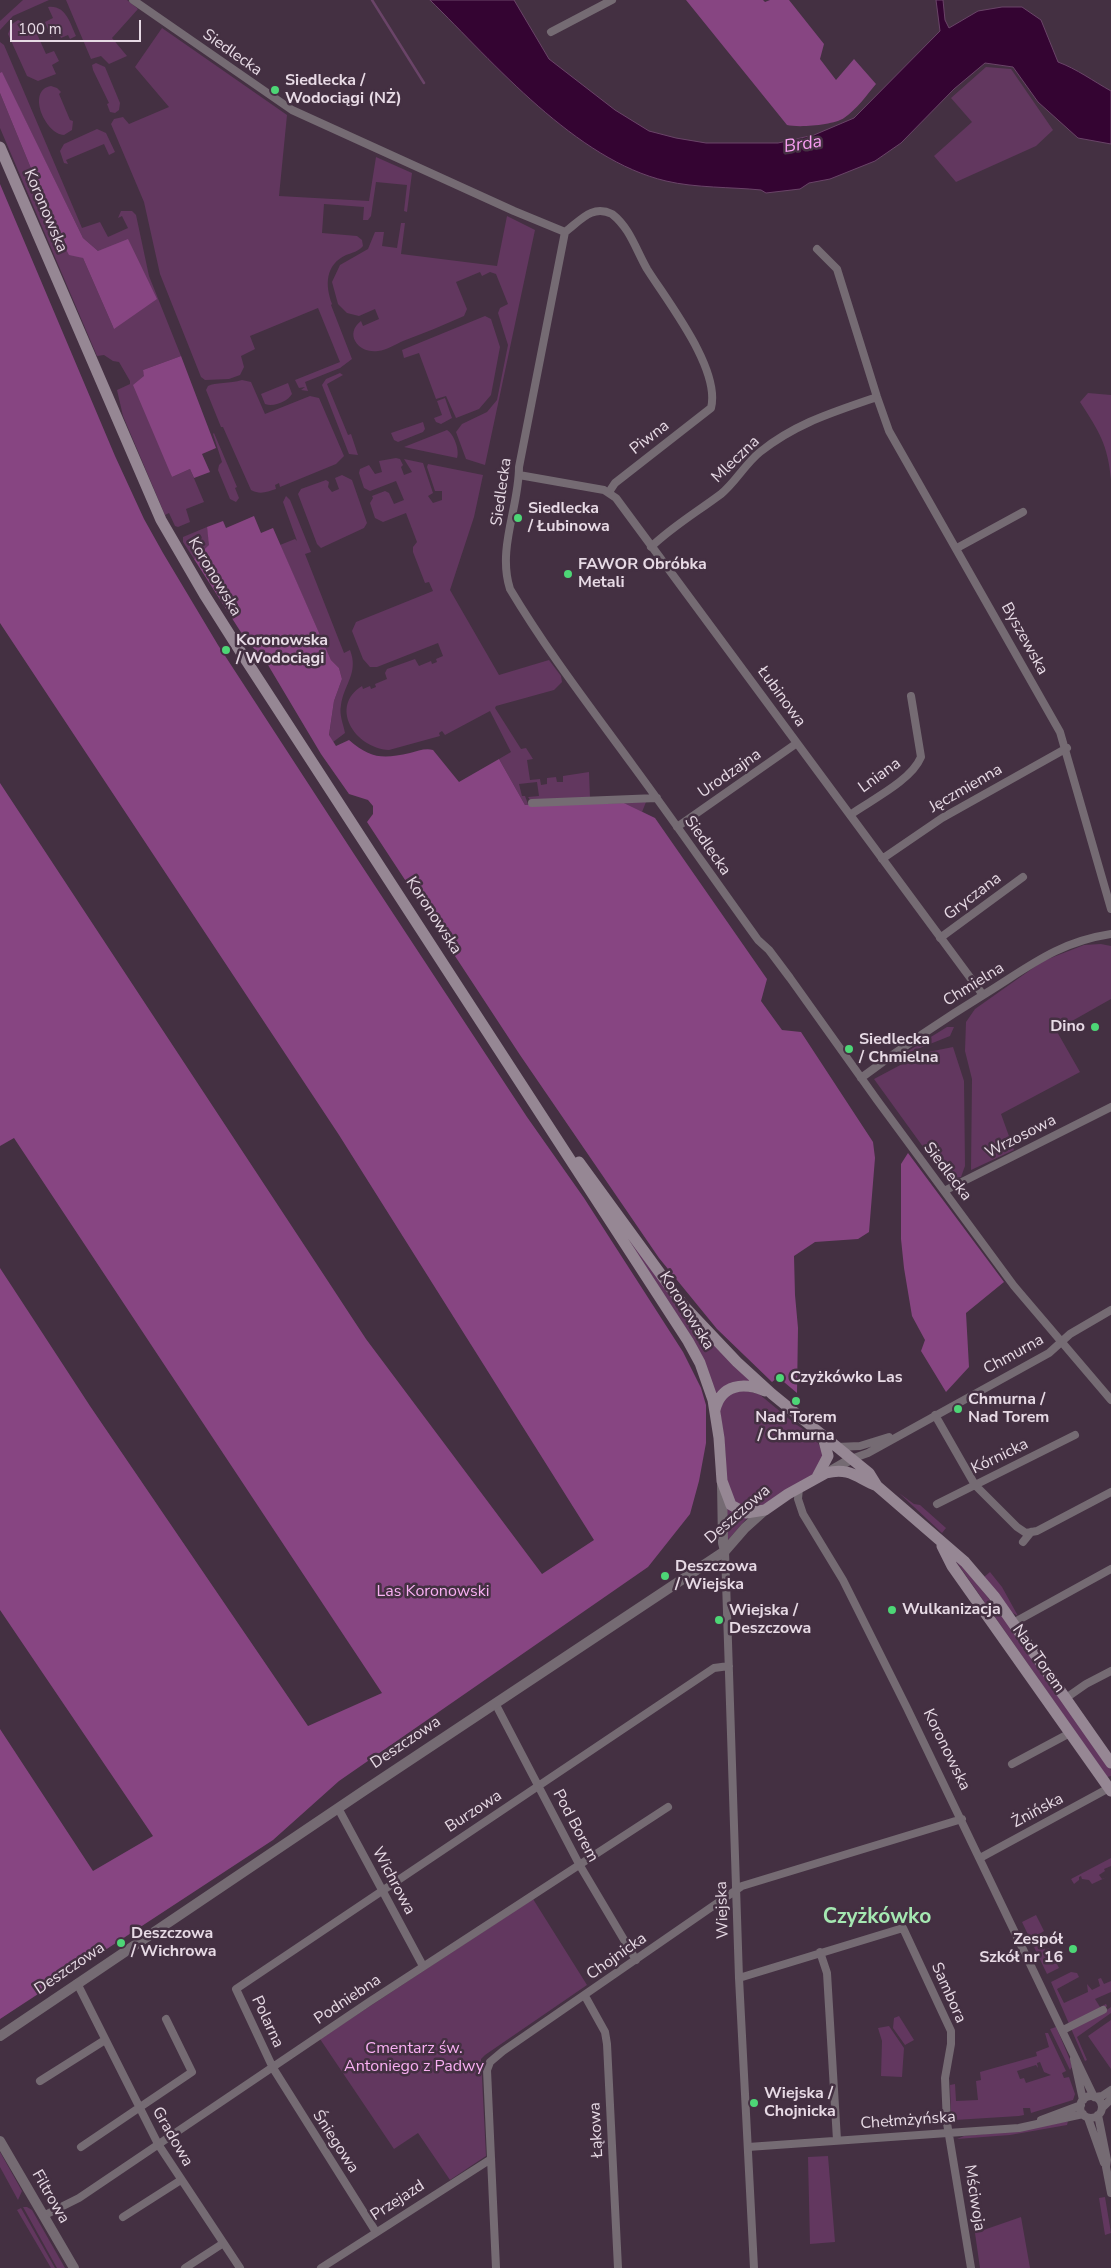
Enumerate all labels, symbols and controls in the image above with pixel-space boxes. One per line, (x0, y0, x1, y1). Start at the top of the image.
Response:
scale bar (12, 10, 144, 42)
text: 100 m (18, 19, 62, 39)
street label: Siedlecka (198, 26, 266, 80)
place label: Siedlecka / Wodociągi (NŻ) (285, 71, 402, 109)
marker: Siedlecka / Wodociągi (NŻ) (269, 84, 281, 96)
water label: Brda (782, 131, 824, 159)
street label: Koronowska (19, 167, 71, 255)
street label: Piwna (626, 417, 674, 459)
street label: Mleczna (708, 433, 764, 487)
street label: Siedlecka (488, 457, 516, 527)
place label: Siedlecka / Łubinowa (528, 499, 610, 537)
marker: Siedlecka / Łubinowa (512, 512, 524, 524)
street label: Koronowska (183, 534, 245, 620)
place label: FAWOR Obróbka Metali (578, 555, 707, 593)
marker: FAWOR Obróbka Metali (562, 568, 574, 580)
street label: Byszewska (996, 600, 1052, 678)
place label: Koronowska / Wodociągi (236, 631, 328, 669)
marker: Koronowska / Wodociągi (220, 644, 232, 656)
street label: Łubinowa (753, 663, 809, 731)
street label: Urodzajna (695, 745, 765, 803)
street label: Lniana (855, 754, 905, 798)
street label: Jęczmienna (926, 760, 1006, 818)
street label: Siedlecka (680, 812, 734, 880)
street label: Gryczana (941, 869, 1005, 925)
street label: Koronowska (401, 874, 465, 958)
street label: Chmielna (940, 959, 1008, 1011)
place label: Dino (1050, 1017, 1085, 1037)
marker: Dino (1089, 1021, 1101, 1033)
place label: Siedlecka / Chmielna (859, 1030, 939, 1068)
marker: Siedlecka / Chmielna (843, 1043, 855, 1055)
street label: Wrzosowa (982, 1111, 1060, 1163)
street label: Siedlecka (919, 1139, 975, 1205)
street label: Koronowska (654, 1268, 718, 1354)
street label: Chmurna (981, 1331, 1047, 1379)
place label: Czyżkówko Las (790, 1368, 903, 1388)
marker: Czyżkówko Las (774, 1372, 786, 1384)
place label: Chmurna / Nad Torem (968, 1390, 1049, 1428)
marker: Nad Torem / Chmurna (790, 1395, 802, 1407)
marker: Chmurna / Nad Torem (952, 1403, 964, 1415)
place label: Nad Torem / Chmurna (755, 1408, 837, 1446)
street label: Kórnicka (968, 1435, 1032, 1479)
street label: Deszczowa (701, 1481, 775, 1549)
place label: Deszczowa / Wiejska (675, 1557, 757, 1595)
marker: Deszczowa / Wiejska (659, 1570, 671, 1582)
park label: Las Koronowski (377, 1582, 489, 1602)
place label: Wulkanizacja (902, 1600, 1001, 1620)
place label: Wiejska / Deszczowa (729, 1601, 811, 1639)
marker: Wulkanizacja (886, 1604, 898, 1616)
marker: Wiejska / Deszczowa (713, 1614, 725, 1626)
street label: Nad Torem (1008, 1621, 1068, 1697)
street label: Koronowska (918, 1706, 974, 1794)
street label: Deszczowa (367, 1713, 445, 1773)
street label: Pod Borem (548, 1786, 602, 1866)
street label: Burzowa (442, 1787, 506, 1837)
street label: Żnińska (1009, 1790, 1067, 1832)
street label: Wichrowa (367, 1844, 419, 1918)
street label: Wiejska (712, 1881, 734, 1939)
district label: Czyżkówko (823, 1905, 931, 1931)
place label: Deszczowa / Wichrowa (131, 1924, 217, 1962)
street label: Chojnicka (583, 1929, 651, 1985)
place label: Zespół Szkół nr 16 (979, 1930, 1063, 1968)
marker: Deszczowa / Wichrowa (115, 1937, 127, 1949)
street label: Deszczowa (31, 1939, 109, 1999)
marker: Zespół Szkół nr 16 (1067, 1943, 1079, 1955)
street label: Sambora (926, 1960, 970, 2026)
street label: Podniebna (311, 1971, 385, 2029)
street label: Polarna (247, 1993, 287, 2051)
park label: Cmentarz św. Antoniego z Padwy (344, 2039, 484, 2077)
place label: Wiejska / Chojnicka (764, 2084, 836, 2122)
marker: Wiejska / Chojnicka (748, 2097, 760, 2109)
street label: Łąkowa (586, 2102, 608, 2158)
street label: Gradowa (147, 2104, 197, 2170)
street label: Śniegowa (308, 2107, 362, 2177)
street label: Chełmżyńska (860, 2108, 956, 2134)
street label: Mściwoja (959, 2163, 989, 2233)
street label: Filtrowa (27, 2167, 73, 2227)
street label: Przejazd (367, 2177, 429, 2225)

